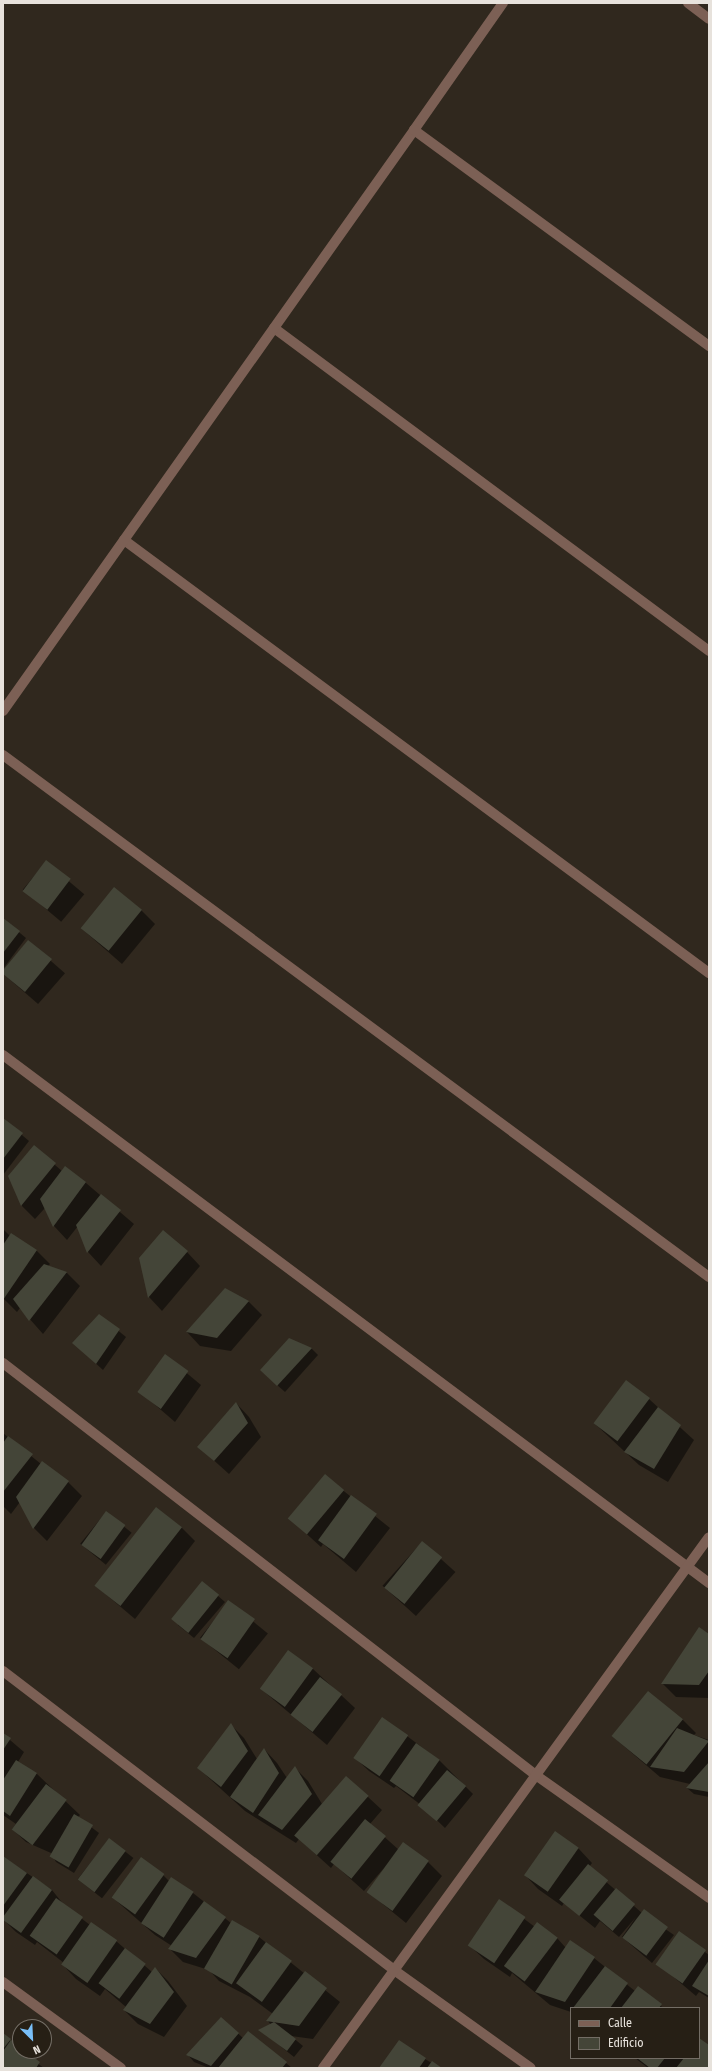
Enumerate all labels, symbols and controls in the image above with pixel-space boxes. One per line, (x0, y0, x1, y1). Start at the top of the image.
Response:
legend (570, 2007, 700, 2059)
text: Calle (608, 2016, 632, 2030)
north arrow (12, 2019, 52, 2059)
text: Edificio (608, 2036, 644, 2050)
text: N (31, 2042, 42, 2057)

